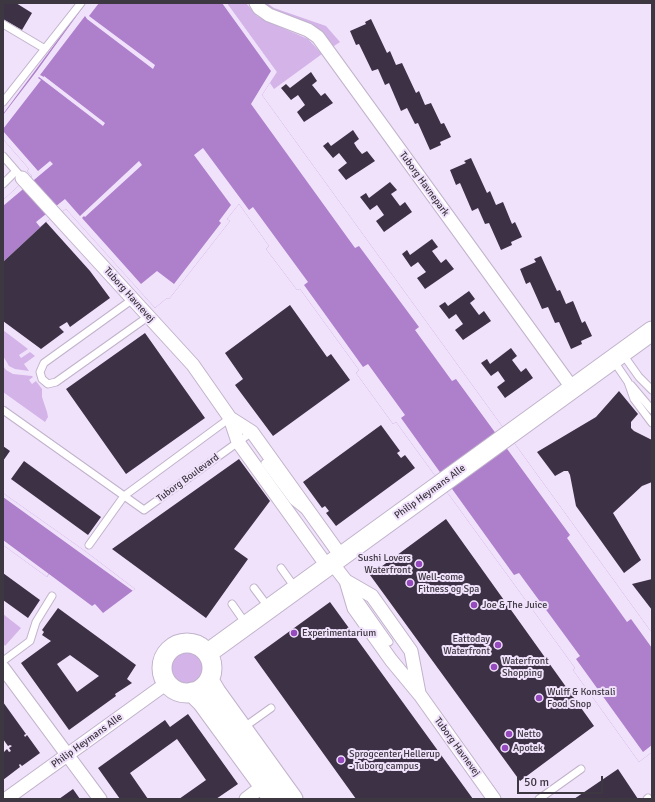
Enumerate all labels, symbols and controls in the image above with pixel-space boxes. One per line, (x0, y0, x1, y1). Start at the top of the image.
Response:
street label: Tuborg Havnepark (397, 149, 451, 219)
street label: Tuborg Havnevej (101, 265, 157, 325)
street label: Tuborg Boulevard (155, 451, 221, 505)
street label: Philip Heymans Alle (392, 462, 468, 522)
place label: Sushi Lovers Waterfront (358, 552, 411, 576)
marker: Sushi Lovers Waterfront (414, 559, 424, 569)
place label: Well-come Fitness og Spa (418, 571, 479, 594)
marker: Well-come Fitness og Spa (405, 578, 415, 588)
place label: Joe & The Juice (482, 599, 547, 611)
marker: Joe & The Juice (469, 600, 479, 610)
place label: Experimentarium (302, 627, 376, 639)
marker: Experimentarium (289, 628, 299, 638)
place label: Eattoday Waterfront (443, 633, 490, 656)
marker: Eattoday Waterfront (493, 640, 503, 650)
place label: Waterfront Shopping (502, 655, 549, 678)
marker: Waterfront Shopping (489, 662, 499, 672)
place label: Wulff & Konstali Food Shop (547, 686, 616, 710)
marker: Wulff & Konstali Food Shop (534, 693, 544, 703)
street label: Philip Heymans Alle (49, 711, 125, 771)
street label: Tuborg Havnevej (432, 715, 482, 779)
place label: Netto (517, 728, 541, 740)
marker: Netto (504, 729, 514, 739)
place label: Apotek (513, 742, 543, 754)
marker: Apotek (500, 743, 510, 753)
place label: Sprogcenter Hellerup - Tuborg campus (349, 748, 440, 772)
marker: Sprogcenter Hellerup - Tuborg campus (336, 755, 346, 765)
scale bar (519, 768, 605, 794)
text: 50 m (524, 775, 549, 790)

